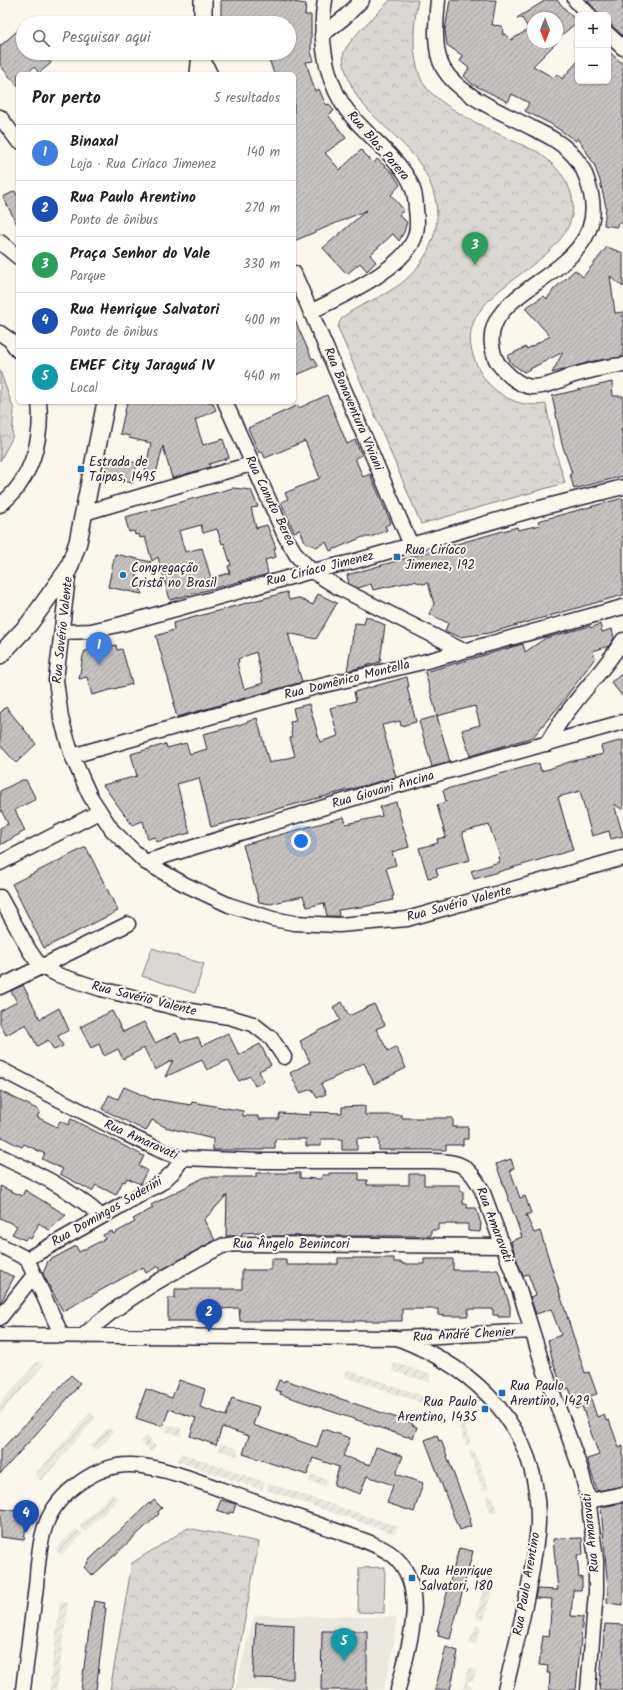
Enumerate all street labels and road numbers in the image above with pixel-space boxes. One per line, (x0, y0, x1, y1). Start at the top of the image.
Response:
street label: Rua Blas Parera (341, 106, 415, 186)
street label: Rua Bonaventura Viviani (318, 344, 389, 475)
street label: Rua Canuto Berea (239, 452, 301, 550)
street label: Rua Ciríaco Jimenez (264, 545, 376, 593)
street label: Rua Savério Valente (47, 575, 79, 685)
street label: Rua Domênico Montella (282, 654, 412, 706)
street label: Rua Giovani Ancina (329, 765, 437, 815)
street label: Rua Savério Valente (404, 880, 514, 928)
street label: Rua Savério Valente (89, 976, 199, 1022)
street label: Rua Amaravati (100, 1114, 182, 1166)
street label: Rua Domingos Soderini (48, 1171, 167, 1252)
street label: Rua Amaravati (470, 1184, 518, 1267)
street label: Rua Ângelo Benincori (233, 1234, 350, 1255)
street label: Rua André Chenier (412, 1322, 516, 1348)
street label: Rua Amaravati (576, 1491, 606, 1574)
street label: Rua Paulo Arentino (508, 1530, 546, 1637)

